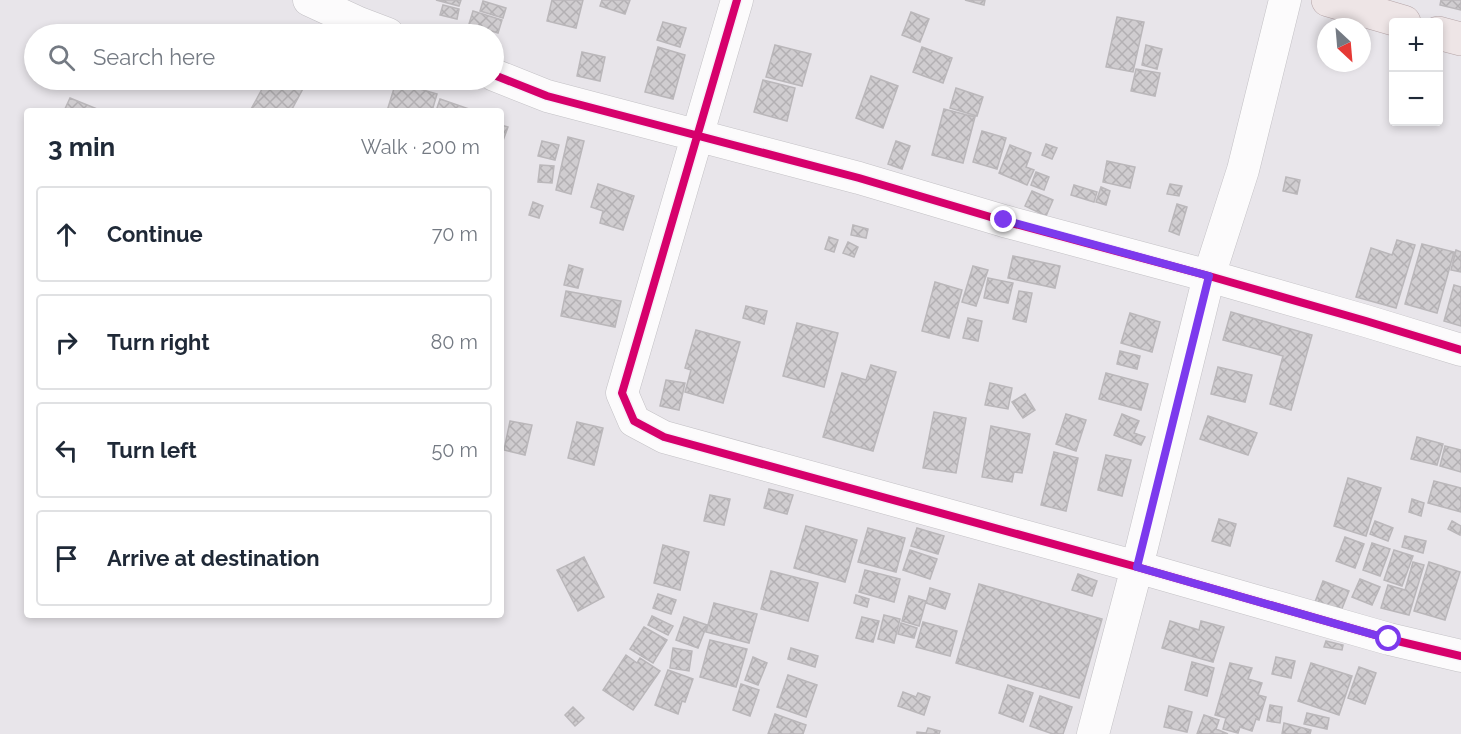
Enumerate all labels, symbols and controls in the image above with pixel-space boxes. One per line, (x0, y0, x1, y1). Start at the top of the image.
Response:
north arrow (1317, 18, 1371, 72)
map controls (1389, 18, 1443, 126)
button: + (1389, 18, 1443, 72)
search box (24, 24, 504, 90)
icon: search (45, 41, 78, 74)
text: Search here (93, 44, 215, 70)
button: − (1389, 72, 1443, 126)
text: 3 min (48, 132, 115, 162)
text: Walk · 200 m (361, 135, 480, 159)
route end (990, 206, 1016, 232)
icon: ahead (50, 218, 83, 251)
text: Continue (107, 221, 203, 247)
text: 70 m (432, 222, 478, 246)
icon: right (50, 326, 83, 359)
text: Turn right (107, 329, 210, 355)
text: 80 m (430, 330, 478, 354)
icon: left (50, 434, 83, 467)
text: Turn left (107, 437, 197, 463)
text: 50 m (431, 438, 478, 462)
icon: arrive (50, 542, 83, 575)
text: Arrive at destination (107, 545, 320, 571)
route start (1375, 625, 1401, 651)

